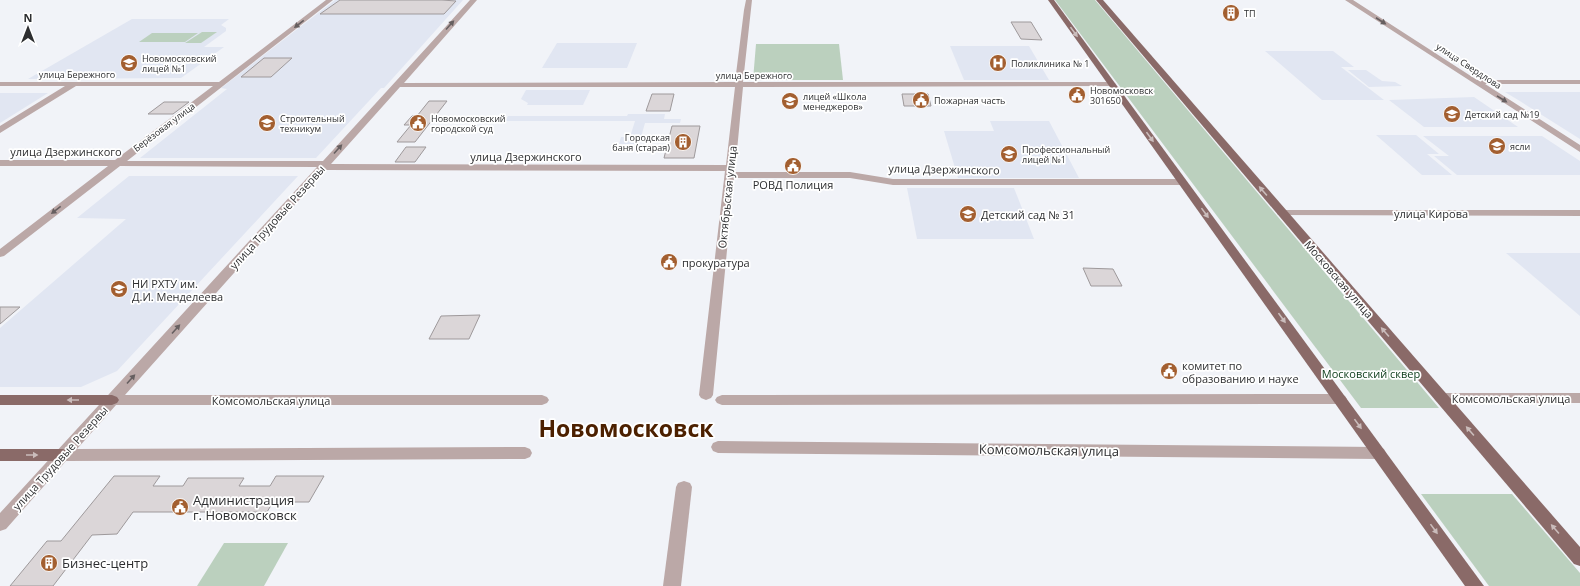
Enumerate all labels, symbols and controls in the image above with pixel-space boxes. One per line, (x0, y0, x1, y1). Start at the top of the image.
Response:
building icon: ТП (1221, 3, 1241, 23)
place label: ТП (1244, 7, 1256, 20)
north arrow (8, 8, 48, 48)
text: N (24, 10, 32, 25)
one-way arrow (1376, 17, 1386, 25)
one-way arrow (293, 19, 304, 28)
one-way arrow (446, 20, 455, 31)
one-way arrow (1070, 26, 1078, 37)
street label: улица Свердлова (1434, 40, 1504, 92)
place label: Новомосковский лицей №1 (142, 52, 217, 75)
school or university icon: Новомосковский лицей №1 (119, 53, 139, 73)
hospital icon: Поликлиника № 1 (988, 53, 1008, 73)
place label: Поликлиника № 1 (1011, 57, 1089, 70)
street label: улица Бережного (39, 68, 115, 81)
street label: улица Бережного (716, 69, 792, 82)
place label: Новомосковск 301650 (1090, 84, 1154, 107)
public building icon: Новомосковск 301650 (1067, 85, 1087, 105)
place label: лицей «Школа менеджеров» (803, 90, 867, 113)
public building icon: Пожарная часть (911, 90, 931, 110)
school or university icon: лицей «Школа менеджеров» (780, 91, 800, 111)
place label: Пожарная часть (934, 94, 1005, 107)
one-way arrow (1497, 95, 1507, 103)
street label: Берёзовая улица (130, 99, 198, 155)
school or university icon: Детский сад №19 (1442, 104, 1462, 124)
place label: Детский сад №19 (1465, 108, 1539, 121)
place label: Строительный техникум (280, 112, 345, 135)
place label: Новомосковский городской суд (431, 112, 506, 135)
school or university icon: Строительный техникум (257, 113, 277, 133)
public building icon: Новомосковский городской суд (408, 113, 428, 133)
place label: Городская баня (старая) (612, 131, 670, 154)
building icon: Городская баня (старая) (673, 132, 693, 152)
one-way arrow (1146, 132, 1154, 142)
school or university icon: ясли (1487, 136, 1507, 156)
place label: ясли (1510, 140, 1530, 153)
place label: Профессиональный лицей №1 (1022, 143, 1110, 166)
street label: улица Дзержинского (10, 144, 122, 159)
one-way arrow (334, 144, 343, 154)
school or university icon: Профессиональный лицей №1 (999, 144, 1019, 164)
street label: Октябрьская улица (714, 145, 740, 249)
street label: улица Дзержинского (470, 149, 582, 164)
public building icon: РОВД Полиция (783, 156, 803, 176)
street label: улица Дзержинского (888, 161, 1000, 177)
street label: улица Трудовые Резервы (226, 162, 328, 272)
place label: РОВД Полиция (753, 177, 833, 192)
one-way arrow (1259, 186, 1268, 197)
school or university icon: Детский сад № 31 (958, 204, 978, 224)
one-way arrow (51, 206, 62, 215)
street label: улица Кирова (1394, 206, 1468, 221)
place label: Детский сад № 31 (981, 207, 1075, 222)
one-way arrow (1201, 208, 1209, 218)
street label: Московская улица (1301, 237, 1377, 321)
public building icon: прокуратура (659, 252, 679, 272)
place label: прокуратура (682, 255, 750, 270)
place label: НИ РХТУ им. Д.И. Менделеева (132, 276, 223, 304)
school or university icon: НИ РХТУ им. Д.И. Менделеева (109, 279, 129, 299)
one-way arrow (1278, 313, 1286, 324)
one-way arrow (172, 324, 181, 334)
one-way arrow (1380, 327, 1389, 338)
place label: комитет по образованию и науке (1182, 358, 1299, 386)
public building icon: комитет по образованию и науке (1159, 361, 1179, 381)
park label: Московский сквер (1322, 366, 1420, 381)
one-way arrow (127, 374, 136, 384)
street label: Комсомольская улица (1452, 391, 1570, 406)
street label: Комсомольская улица (212, 393, 330, 408)
one-way arrow (66, 397, 79, 403)
street label: улица Трудовые Резервы (9, 403, 111, 513)
district label: Новомосковск (538, 412, 714, 444)
one-way arrow (1354, 418, 1362, 429)
one-way arrow (1465, 425, 1474, 436)
street label: Комсомольская улица (979, 440, 1119, 460)
one-way arrow (26, 452, 39, 458)
place label: Администрация г. Новомосковск (193, 491, 297, 524)
public building icon: Администрация г. Новомосковск (170, 497, 190, 517)
one-way arrow (1430, 524, 1438, 534)
one-way arrow (1550, 524, 1559, 535)
building icon: Бизнес-центр (39, 553, 59, 573)
place label: Бизнес-центр (62, 554, 148, 572)

